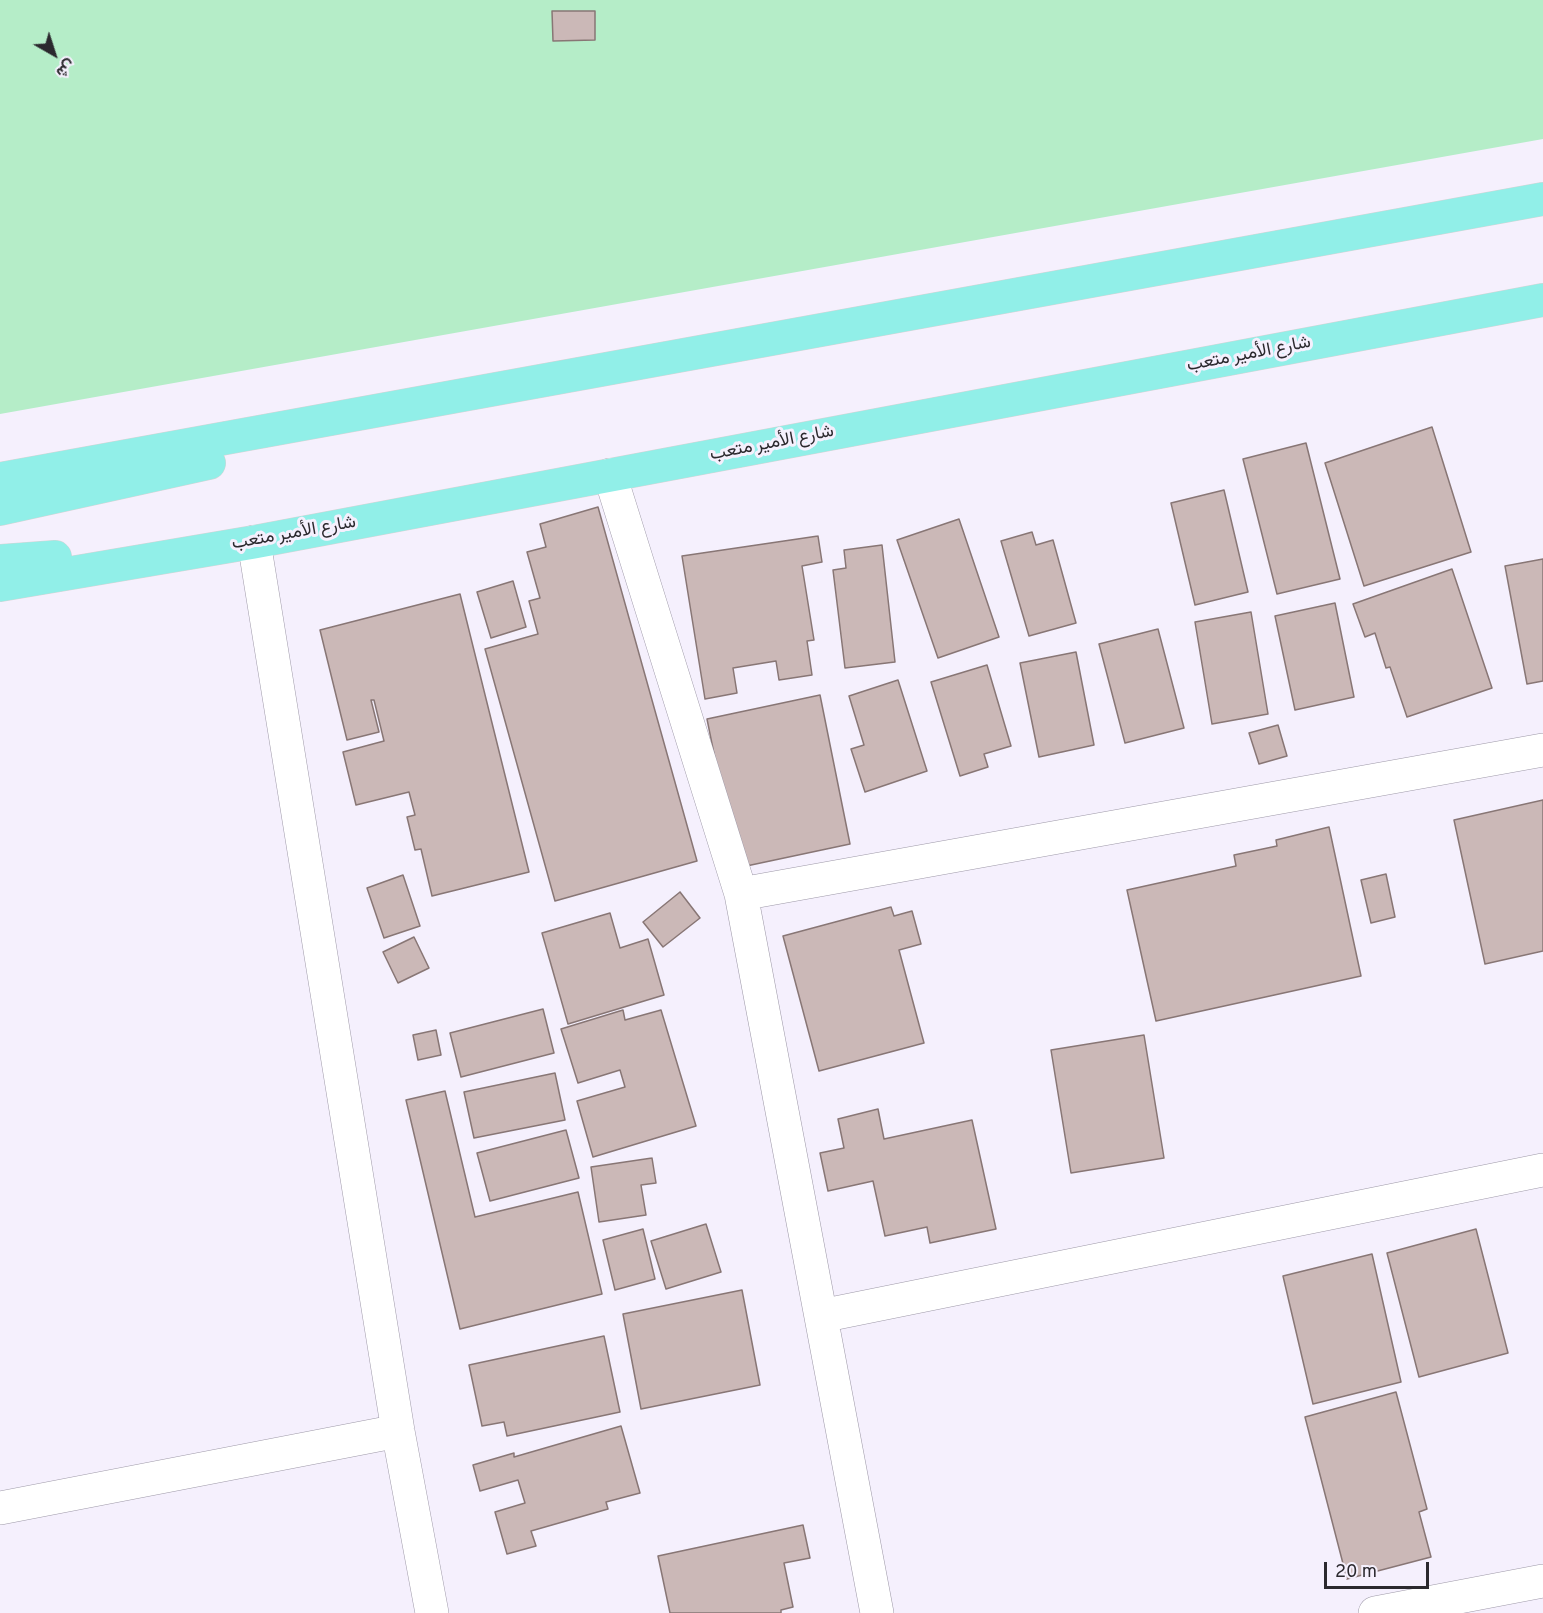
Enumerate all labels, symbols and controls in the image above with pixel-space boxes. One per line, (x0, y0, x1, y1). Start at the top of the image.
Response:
north arrow (24, 24, 84, 84)
text: ش (52, 54, 79, 82)
street label: شارع الأمير متعب (1185, 332, 1313, 378)
street label: شارع الأمير متعب (708, 421, 836, 467)
street label: شارع الأمير متعب (230, 512, 358, 556)
scale bar (1327, 1550, 1432, 1588)
text: 20 m (1335, 1561, 1377, 1584)

